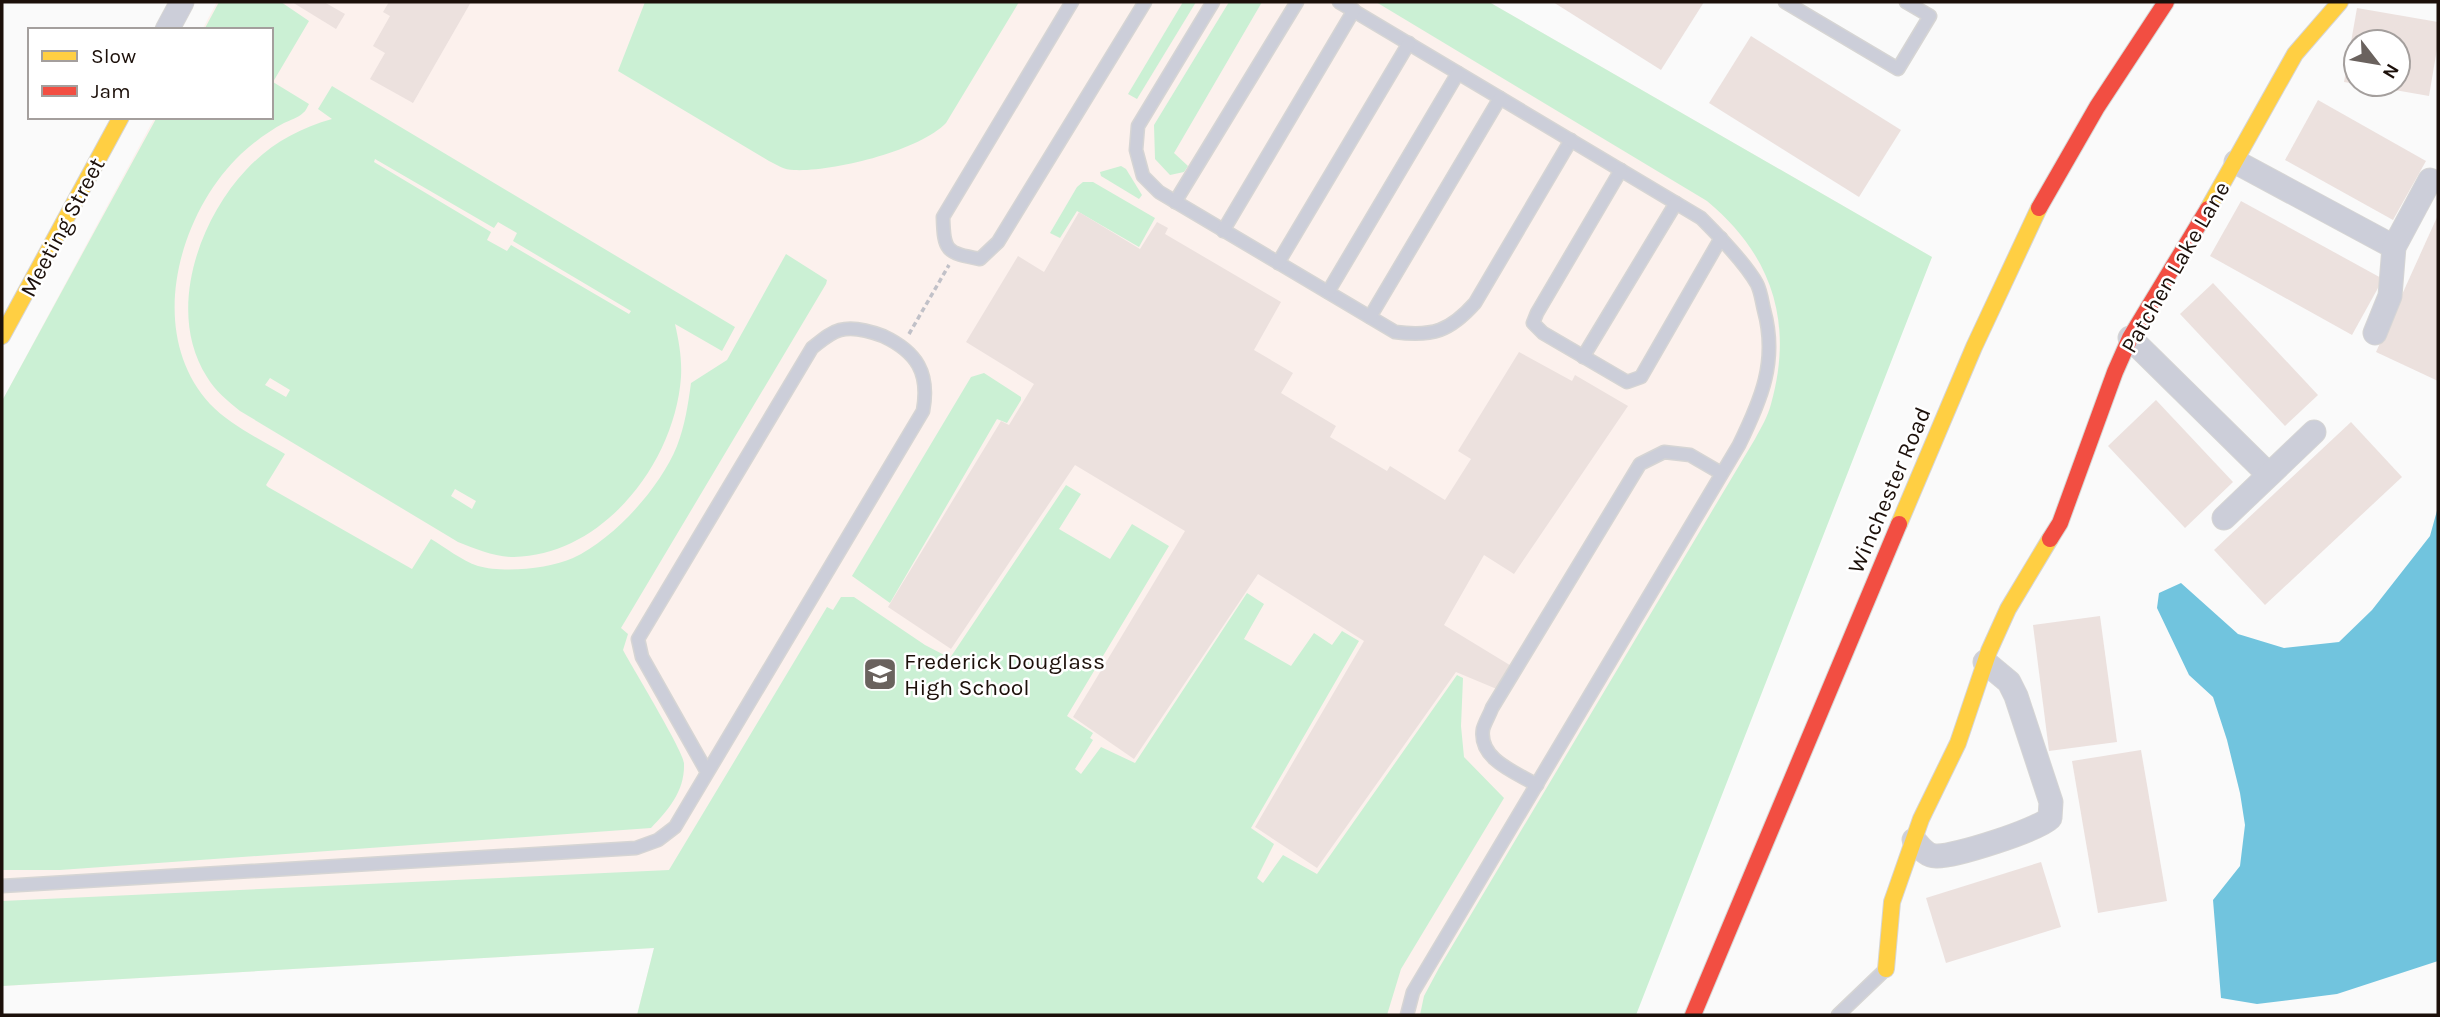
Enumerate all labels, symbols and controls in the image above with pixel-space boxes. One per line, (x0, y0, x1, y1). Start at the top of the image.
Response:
legend (28, 28, 273, 119)
north arrow (2342, 28, 2412, 98)
text: Slow (91, 44, 136, 68)
text: N (2378, 60, 2404, 83)
text: Jam (91, 79, 131, 103)
street label: Meeting Street (14, 153, 111, 302)
street label: Patchen Lake Lane (2115, 177, 2236, 358)
street label: Winchester Road (1842, 403, 1937, 577)
place label: Frederick Douglass High School (904, 648, 1105, 701)
school or university icon: Frederick Douglass High School (861, 655, 899, 693)

